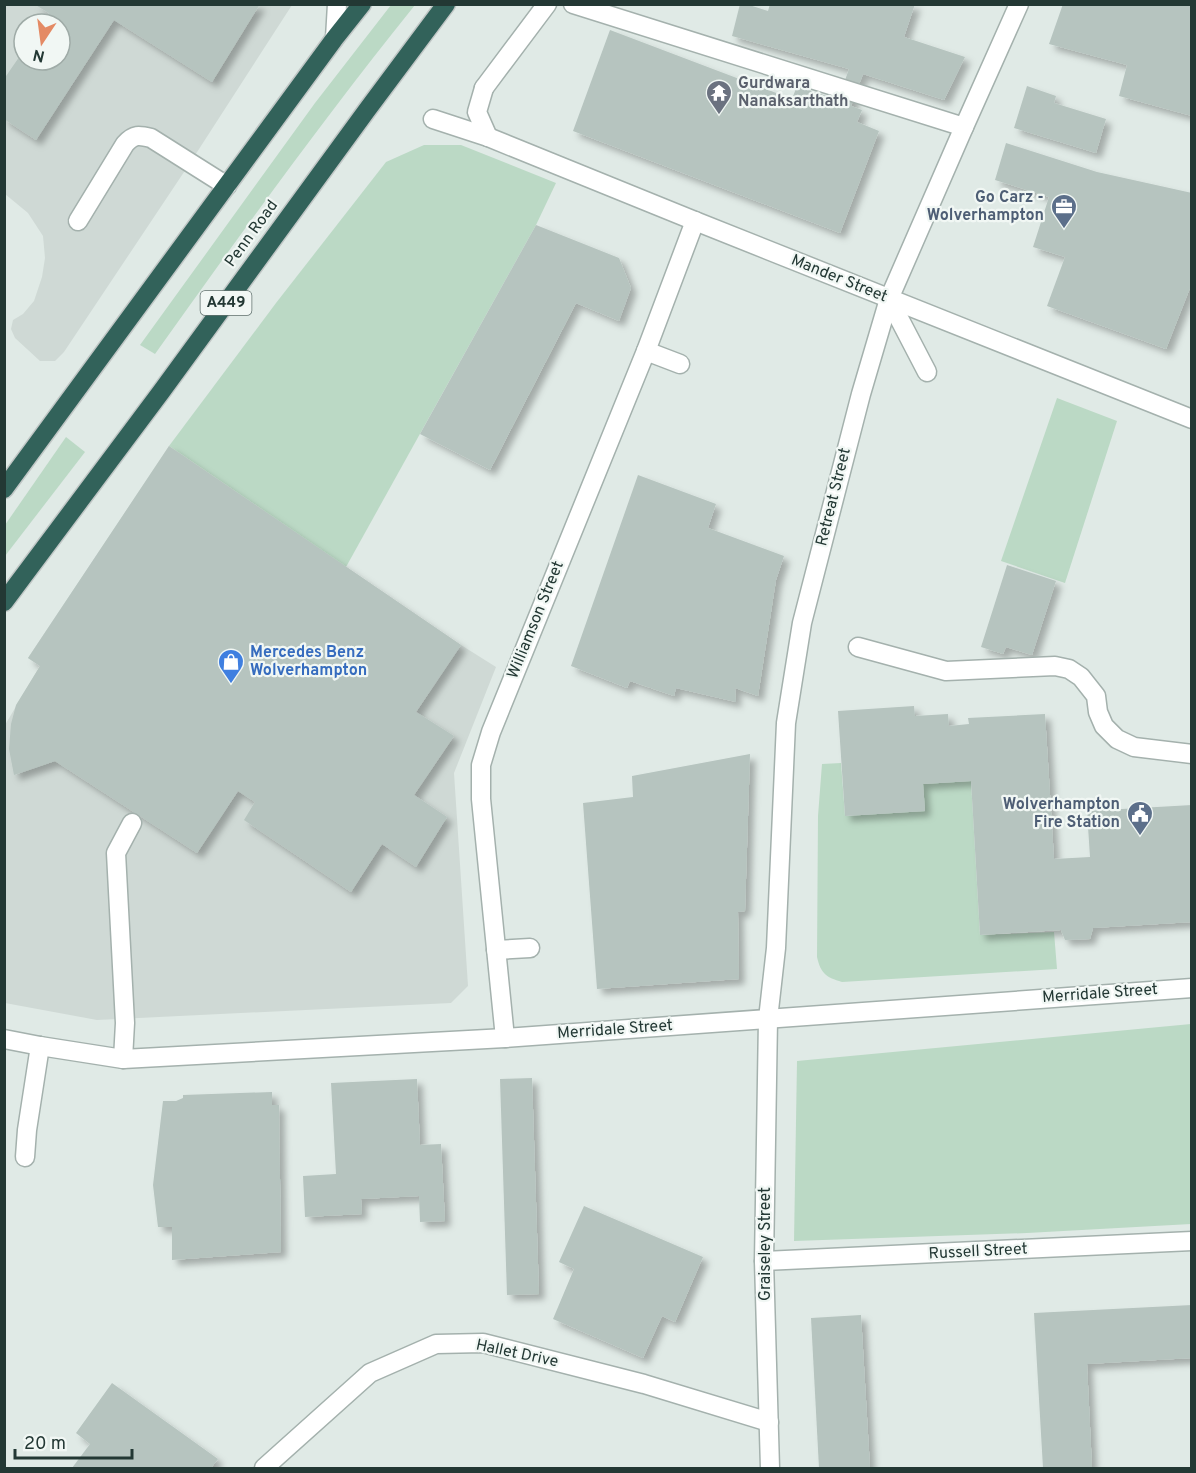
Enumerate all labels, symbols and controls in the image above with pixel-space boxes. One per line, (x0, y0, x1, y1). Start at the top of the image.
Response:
north arrow (12, 12, 72, 72)
text: N (31, 44, 47, 66)
place label: Gurdwara Nanaksarthath (738, 74, 849, 112)
temple icon: Gurdwara Nanaksarthath (704, 78, 734, 116)
place label: Go Carz - Wolverhampton (927, 188, 1044, 226)
office icon: Go Carz - Wolverhampton (1049, 192, 1079, 230)
street label: Penn Road (221, 197, 283, 271)
street label: Mander Street (788, 251, 890, 307)
road number: A449 (200, 291, 252, 315)
street label: Retreat Street (812, 446, 856, 548)
street label: Williamson Street (503, 558, 569, 682)
place label: Mercedes Benz Wolverhampton (250, 643, 367, 681)
shop icon: Mercedes Benz Wolverhampton (216, 647, 246, 685)
place label: Wolverhampton Fire Station (1003, 795, 1120, 833)
public building icon: Wolverhampton Fire Station (1125, 799, 1155, 837)
street label: Merridale Street (1041, 980, 1159, 1008)
street label: Merridale Street (556, 1016, 674, 1044)
street label: Graiseley Street (756, 1187, 776, 1301)
street label: Russell Street (928, 1239, 1028, 1265)
street label: Hallet Drive (474, 1336, 560, 1372)
scale bar (15, 1422, 132, 1460)
text: 20 m (24, 1433, 66, 1456)

